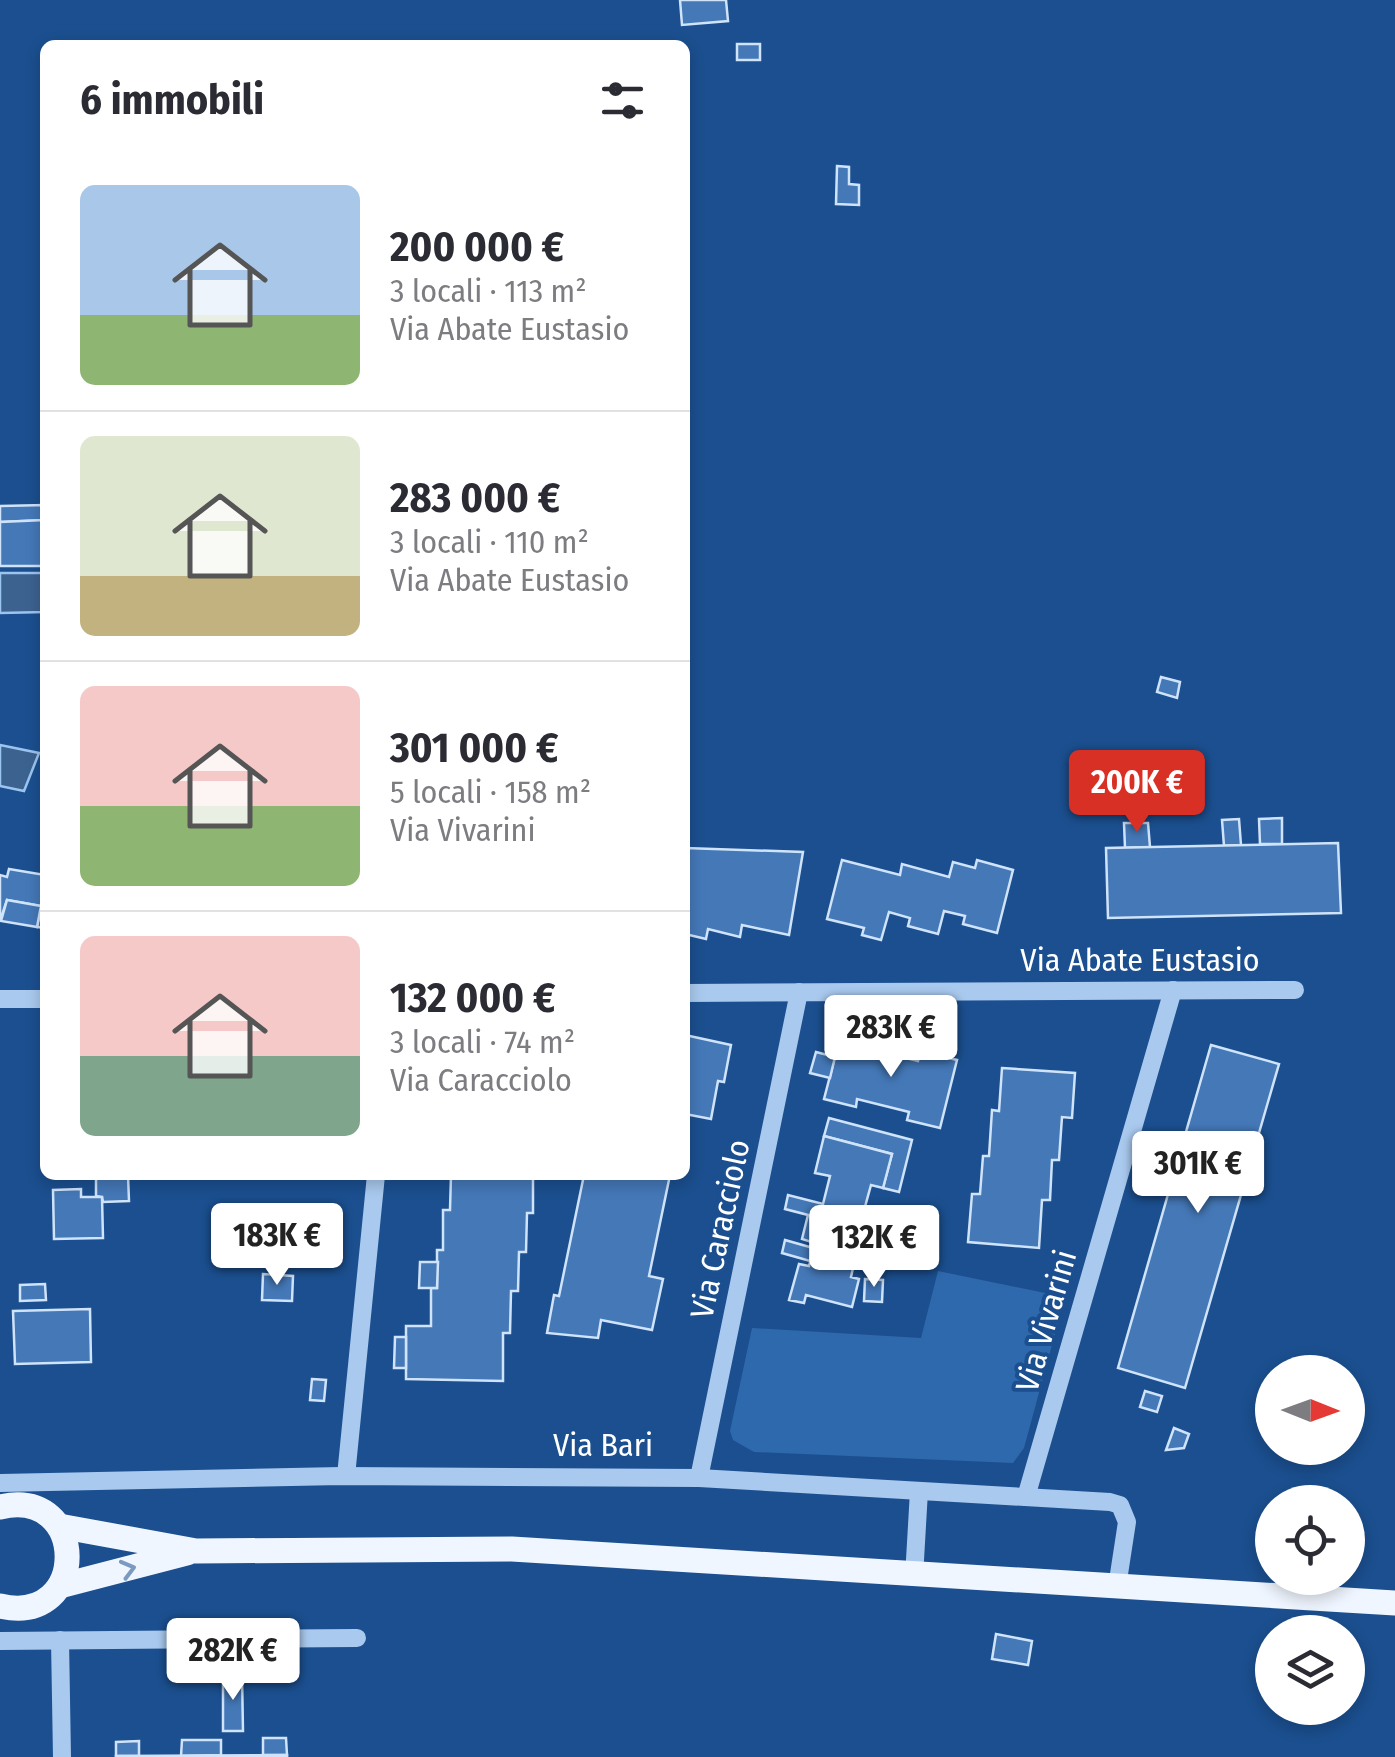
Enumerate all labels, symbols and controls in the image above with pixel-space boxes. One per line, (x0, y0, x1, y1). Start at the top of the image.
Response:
icon: filters (595, 73, 650, 128)
text: 6 immobili (80, 75, 264, 125)
text: 200 000 € (390, 222, 564, 272)
icon: home (160, 225, 280, 345)
text: 3 locali · 113 m² (390, 272, 587, 310)
text: Via Abate Eustasio (390, 310, 629, 348)
text: 283 000 € (390, 473, 560, 523)
icon: home (160, 476, 280, 596)
text: 3 locali · 110 m² (390, 523, 589, 561)
text: Via Abate Eustasio (390, 561, 629, 599)
text: 301 000 € (390, 723, 558, 773)
icon: home (160, 726, 280, 846)
pin: 200K € (1056, 750, 1218, 835)
text: 200K € (1091, 763, 1183, 801)
text: 5 locali · 158 m² (390, 773, 591, 811)
text: Via Vivarini (390, 811, 536, 849)
street label: Via Abate Eustasio (1020, 941, 1260, 979)
text: 132 000 € (390, 973, 556, 1023)
icon: home (160, 976, 280, 1096)
pin: 283K € (810, 995, 972, 1080)
text: 283K € (846, 1008, 936, 1046)
text: 3 locali · 74 m² (390, 1023, 575, 1061)
text: Via Caracciolo (390, 1061, 572, 1099)
pin: 301K € (1117, 1131, 1279, 1216)
street label: Via Caracciolo (683, 1136, 757, 1322)
text: 301K € (1154, 1144, 1242, 1182)
pin: 183K € (196, 1203, 358, 1288)
pin: 132K € (793, 1205, 955, 1290)
text: 183K € (233, 1216, 321, 1254)
text: 132K € (831, 1218, 917, 1256)
street label: Via Vivarini (1008, 1246, 1084, 1396)
north arrow (1255, 1355, 1365, 1465)
map controls (1255, 1355, 1365, 1725)
street label: Via Bari (553, 1426, 653, 1464)
button: locate (1255, 1485, 1365, 1595)
one-way arrow (119, 1559, 136, 1580)
button: layers (1255, 1615, 1365, 1725)
pin: 282K € (152, 1618, 314, 1703)
text: 282K € (189, 1631, 277, 1669)

